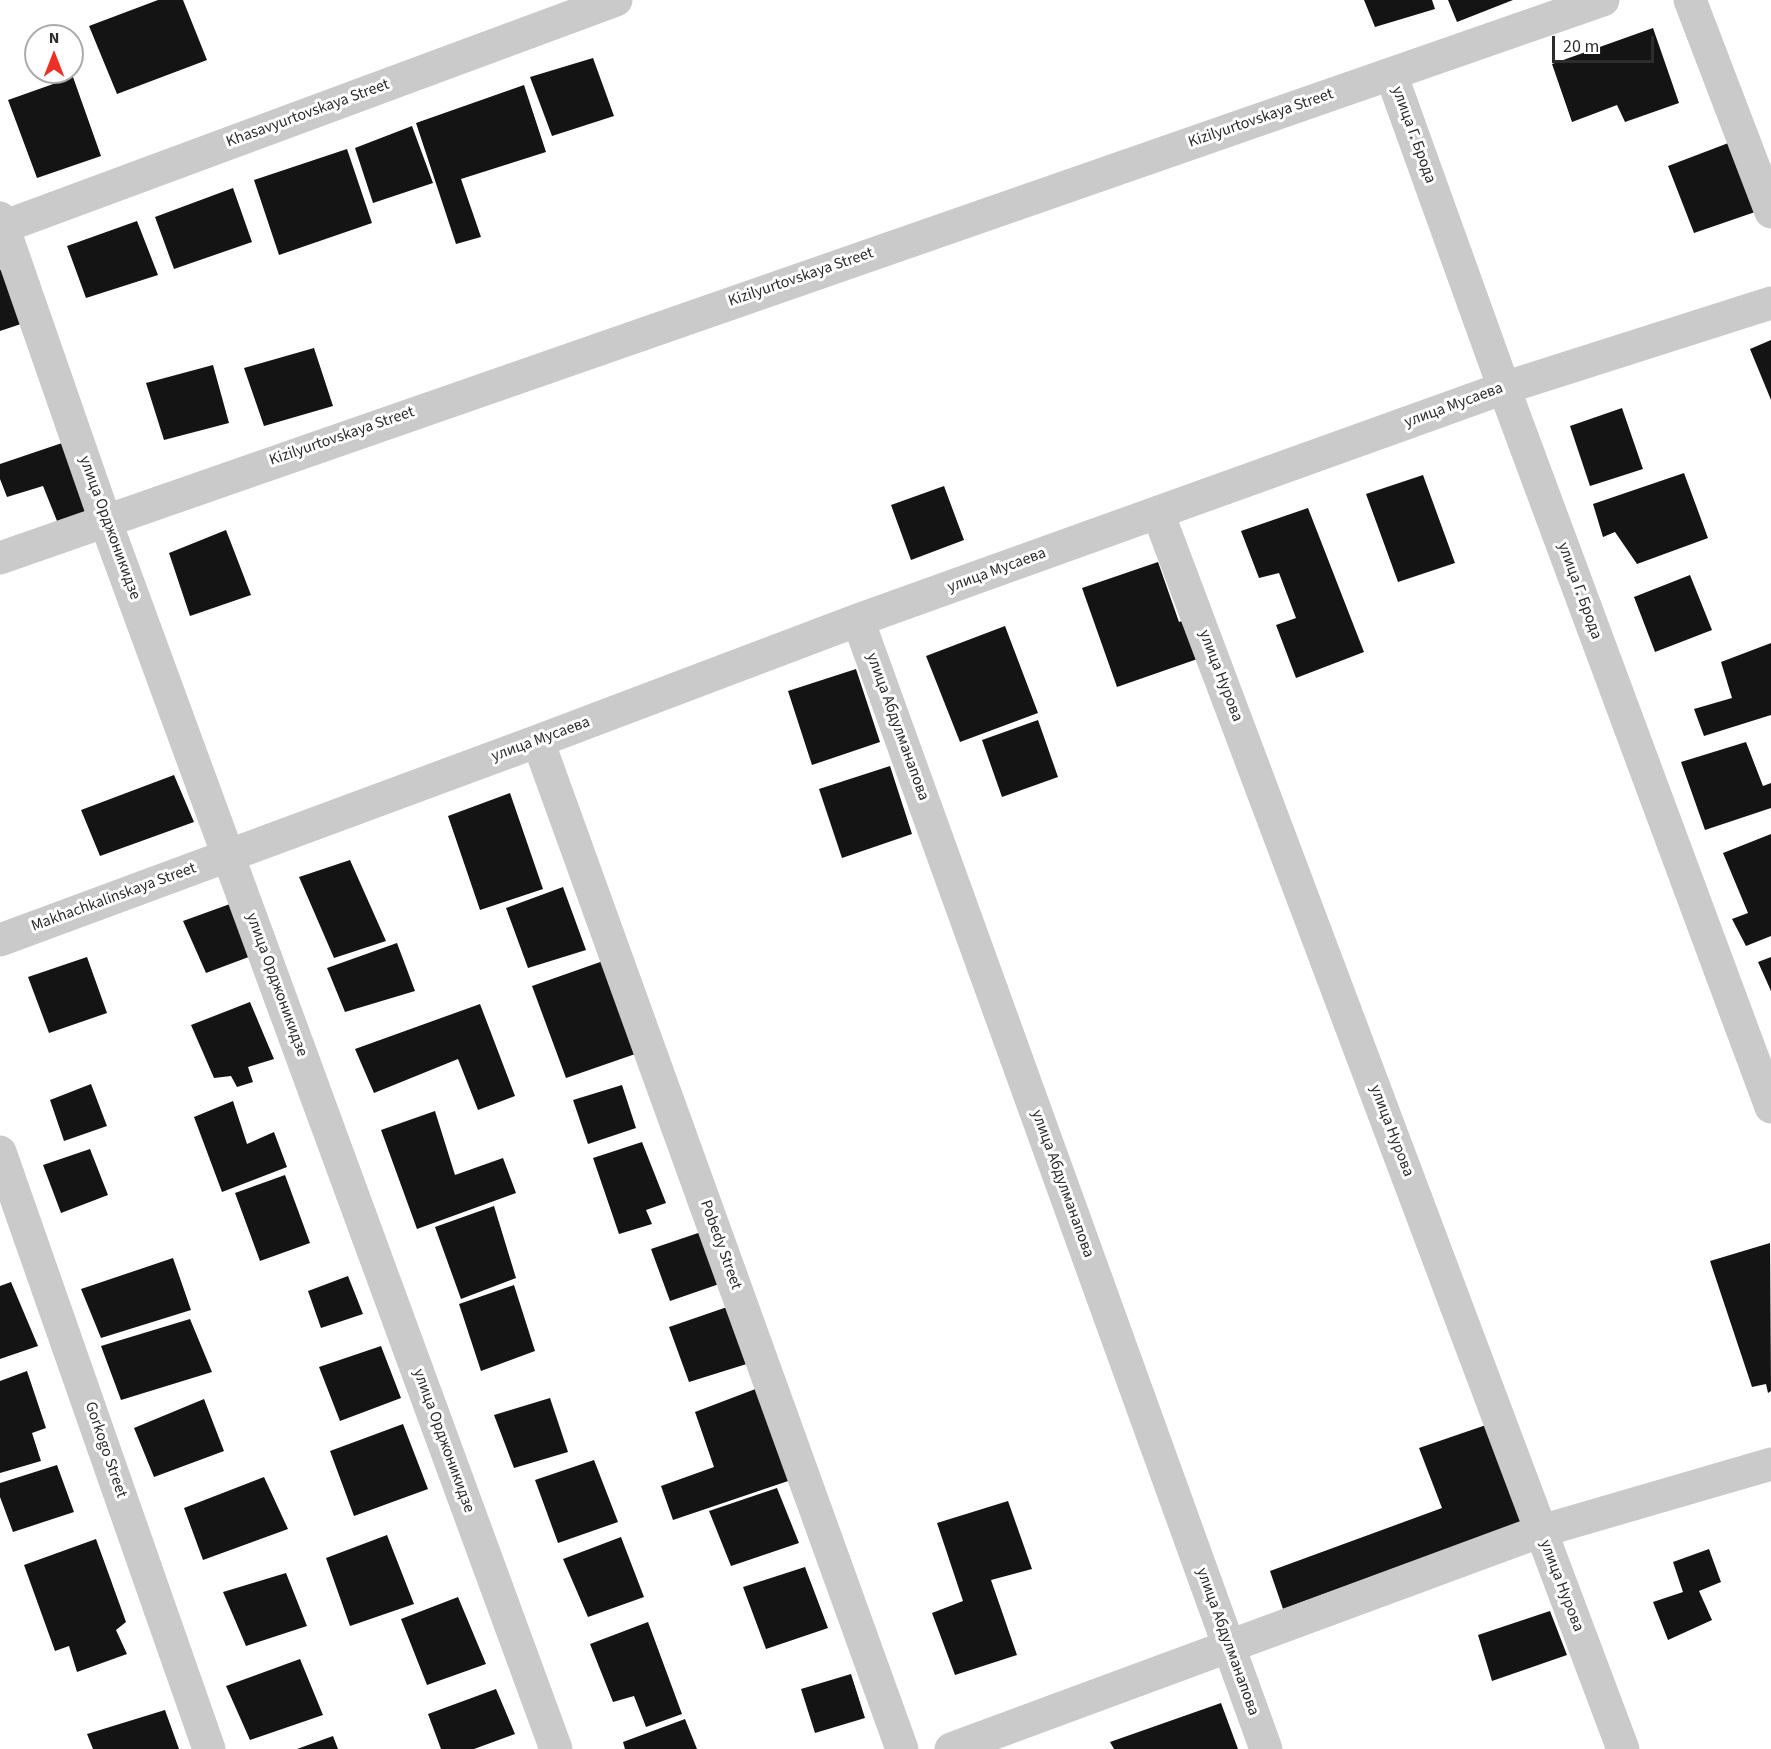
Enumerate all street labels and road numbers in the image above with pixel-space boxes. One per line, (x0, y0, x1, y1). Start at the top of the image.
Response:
street label: Khasavyurtovskaya Street (224, 76, 392, 152)
street label: улица Г. Брода (1387, 84, 1439, 186)
street label: Kizilyurtovskaya Street (1186, 85, 1336, 153)
street label: Kizilyurtovskaya Street (726, 244, 876, 312)
street label: улица Мусаева (1402, 379, 1506, 433)
street label: Kizilyurtovskaya Street (267, 403, 417, 471)
street label: улица Орджоникидзе (74, 454, 144, 602)
street label: улица Г. Брода (1553, 540, 1605, 642)
street label: улица Мусаева (945, 544, 1049, 598)
street label: улица Нурова (1194, 627, 1246, 725)
street label: улица Абдулманапова (861, 651, 933, 803)
street label: улица Мусаева (489, 713, 593, 767)
street label: Makhachkalinskaya Street (29, 859, 199, 937)
street label: улица Орджоникидзе (241, 911, 311, 1059)
street label: улица Нурова (1365, 1082, 1417, 1180)
street label: улица Абдулманапова (1026, 1108, 1098, 1260)
street label: Pobedy Street (695, 1198, 745, 1292)
street label: улица Орджоникидзе (408, 1367, 478, 1515)
street label: Gorkogo Street (80, 1400, 130, 1500)
street label: улица Нурова (1535, 1537, 1587, 1635)
street label: улица Абдулманапова (1191, 1566, 1263, 1718)

